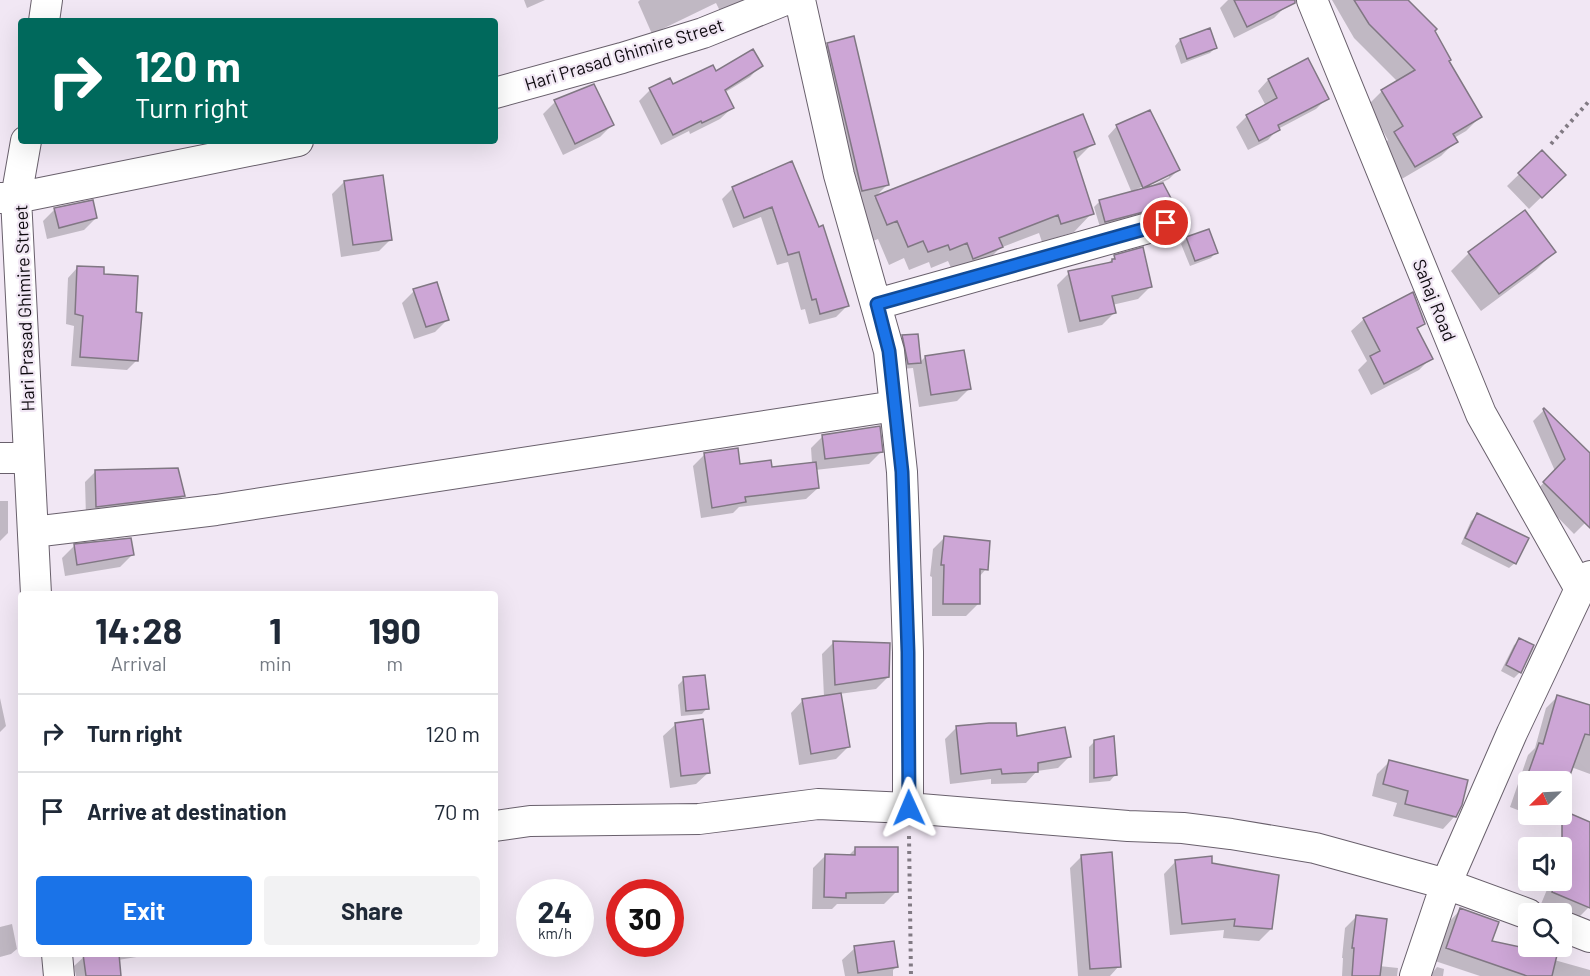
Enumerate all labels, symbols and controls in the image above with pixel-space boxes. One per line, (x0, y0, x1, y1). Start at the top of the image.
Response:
street label: Hari Prasad Ghimire Street (522, 13, 726, 95)
text: 120 m (135, 40, 241, 90)
icon: right (36, 42, 114, 120)
text: Turn right (135, 91, 249, 123)
pin (1140, 197, 1191, 248)
street label: Hari Prasad Ghimire Street (9, 204, 39, 412)
icon: arrive (1149, 206, 1182, 239)
street label: Sahaj Road (1409, 256, 1461, 344)
text: 14:28 (95, 608, 182, 651)
text: 1 (269, 608, 282, 651)
text: 190 (369, 608, 421, 651)
text: Arrival (111, 651, 167, 675)
text: min (259, 651, 292, 675)
text: m (387, 651, 403, 675)
icon: right (36, 717, 69, 750)
text: Turn right (87, 720, 182, 746)
text: 120 m (425, 720, 480, 746)
north arrow (1518, 771, 1572, 825)
map controls (1518, 771, 1572, 957)
position arrow (877, 776, 941, 840)
icon: arrive (36, 795, 69, 828)
text: Arrive at destination (87, 798, 286, 824)
text: 70 m (435, 798, 480, 824)
button: sound (1518, 837, 1572, 891)
button: Exit (36, 876, 252, 945)
button: Share (264, 876, 480, 945)
speed limit sign: 30 (606, 879, 684, 957)
text: 24 (538, 893, 572, 929)
button: search (1518, 903, 1572, 957)
text: km/h (538, 924, 572, 942)

